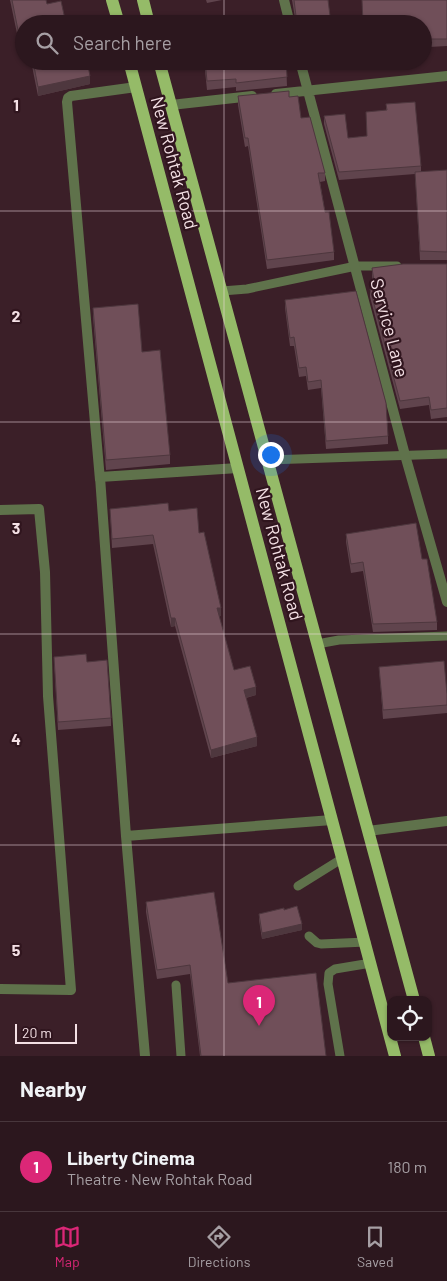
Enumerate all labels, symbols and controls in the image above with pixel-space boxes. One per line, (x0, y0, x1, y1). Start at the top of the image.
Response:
search box (15, 15, 432, 70)
icon: search (33, 29, 61, 57)
text: Search here (73, 31, 172, 54)
street label: New Rohtak Road (147, 94, 203, 232)
text: 1 (13, 95, 19, 114)
street label: Service Lane (366, 276, 414, 380)
text: 2 (12, 306, 21, 325)
your location (258, 442, 284, 468)
street label: New Rohtak Road (252, 485, 308, 623)
text: 3 (12, 518, 20, 537)
text: 4 (11, 729, 21, 748)
text: 5 (12, 940, 21, 959)
pin: 1 (243, 985, 275, 1026)
map controls (387, 996, 432, 1041)
button: locate (387, 996, 432, 1041)
scale bar (15, 1021, 78, 1044)
text: 20 m (22, 1024, 52, 1041)
text: Nearby (20, 1076, 86, 1101)
text: Liberty Cinema (67, 1146, 195, 1169)
text: 1 (33, 1157, 39, 1176)
text: 180 m (388, 1157, 427, 1176)
text: Theatre · New Rohtak Road (67, 1169, 253, 1188)
tab: Map (53, 1223, 81, 1270)
tab: Directions (188, 1223, 250, 1270)
tab: Saved (357, 1223, 394, 1270)

